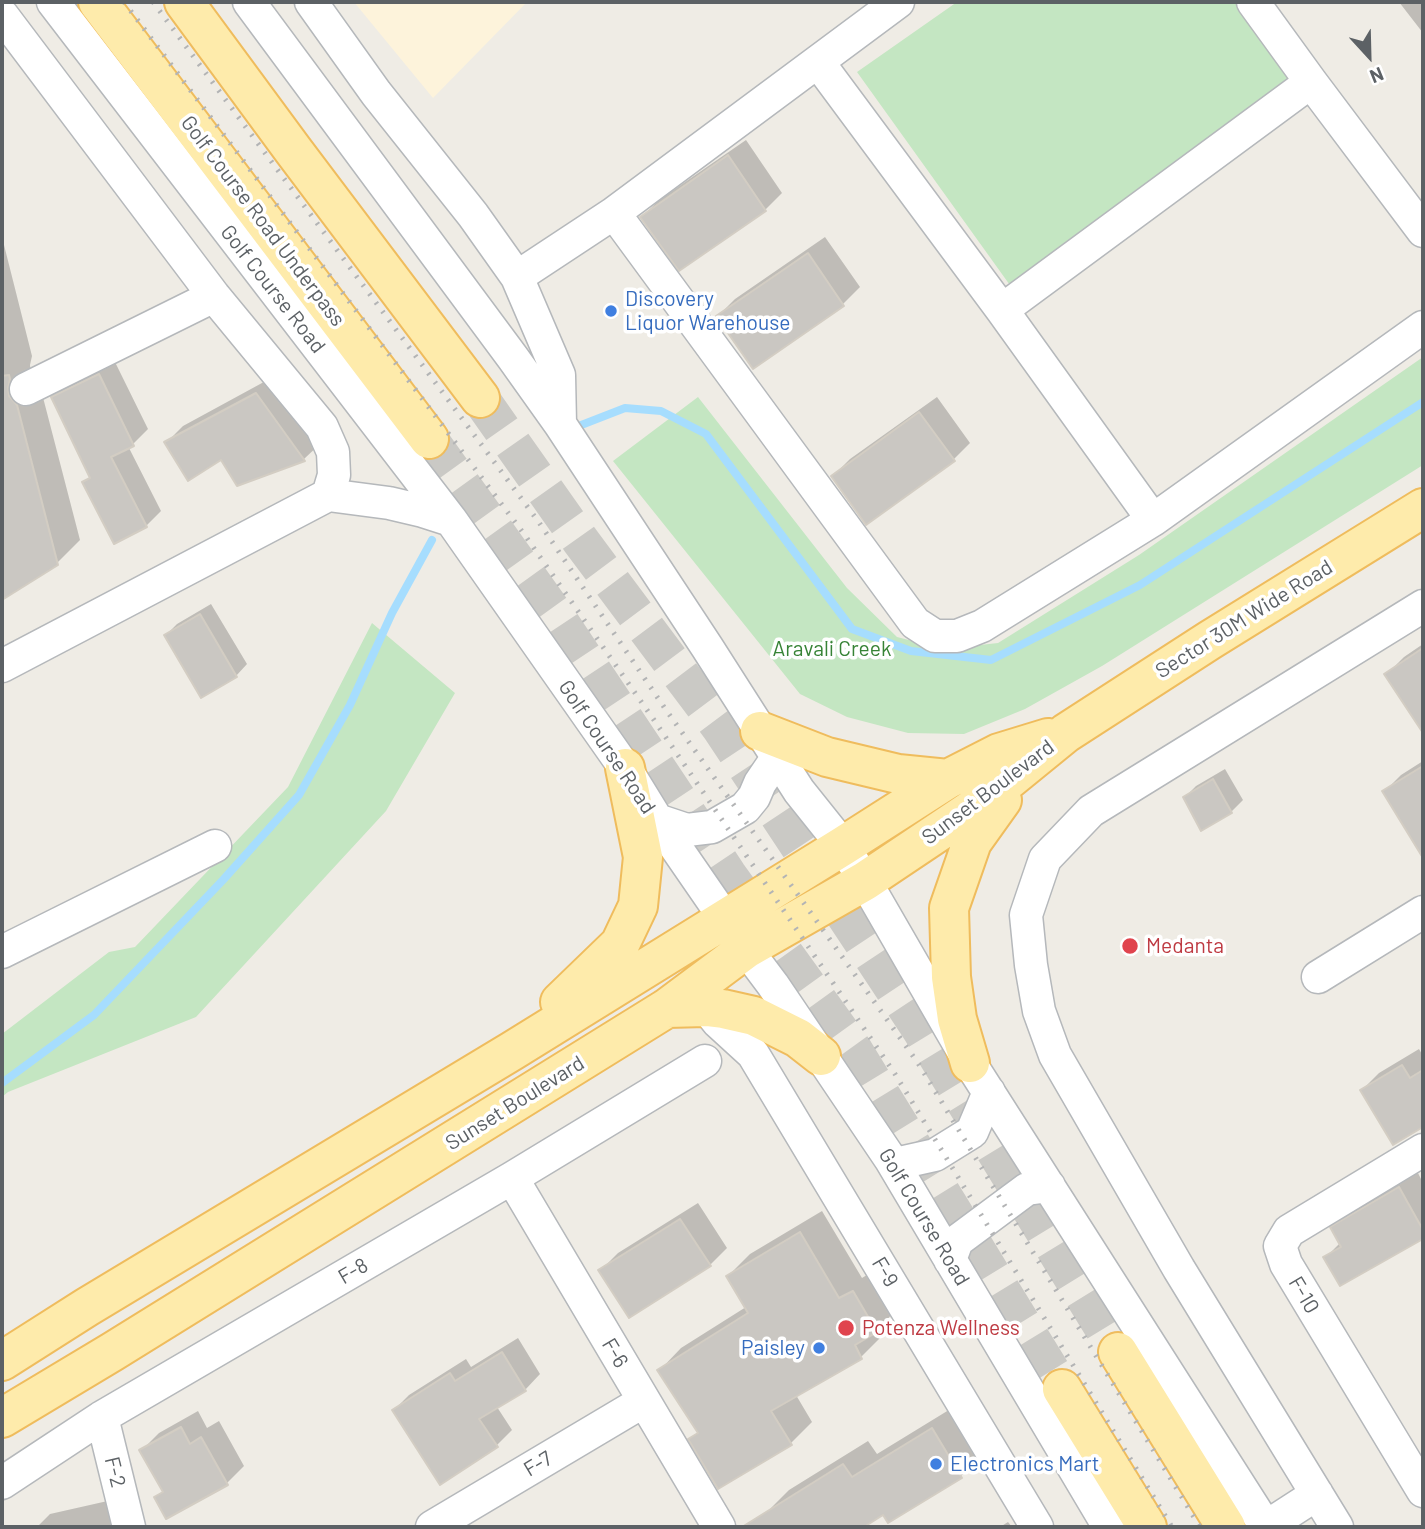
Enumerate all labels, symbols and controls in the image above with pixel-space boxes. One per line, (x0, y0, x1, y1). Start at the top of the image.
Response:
north arrow (1334, 21, 1404, 91)
text: N (1367, 63, 1387, 89)
street label: Golf Course Road Underpass (176, 111, 350, 331)
street label: Golf Course Road (215, 220, 331, 358)
place label: Discovery Liquor Warehouse (625, 286, 790, 336)
marker: Discovery Liquor Warehouse (603, 303, 619, 319)
street label: Sector 30M Wide Road (1151, 554, 1337, 684)
park label: Aravali Creek (772, 636, 892, 662)
street label: Golf Course Road (553, 675, 661, 819)
street label: Sunset Boulevard (917, 734, 1059, 850)
place label: Medanta (1146, 933, 1224, 959)
marker: Medanta (1120, 936, 1140, 956)
street label: Sunset Boulevard (441, 1050, 589, 1156)
street label: Golf Course Road (873, 1144, 975, 1290)
street label: F-8 (334, 1253, 372, 1289)
street label: F-9 (866, 1253, 904, 1291)
street label: F-10 (1283, 1272, 1325, 1318)
place label: Potenza Wellness (862, 1315, 1020, 1341)
marker: Potenza Wellness (836, 1318, 856, 1338)
street label: F-6 (596, 1334, 634, 1372)
place label: Paisley (741, 1335, 805, 1361)
marker: Paisley (811, 1340, 827, 1356)
street label: F-7 (519, 1446, 557, 1482)
place label: Electronics Mart (950, 1451, 1099, 1477)
street label: F-2 (99, 1454, 131, 1490)
marker: Electronics Mart (928, 1456, 944, 1472)

